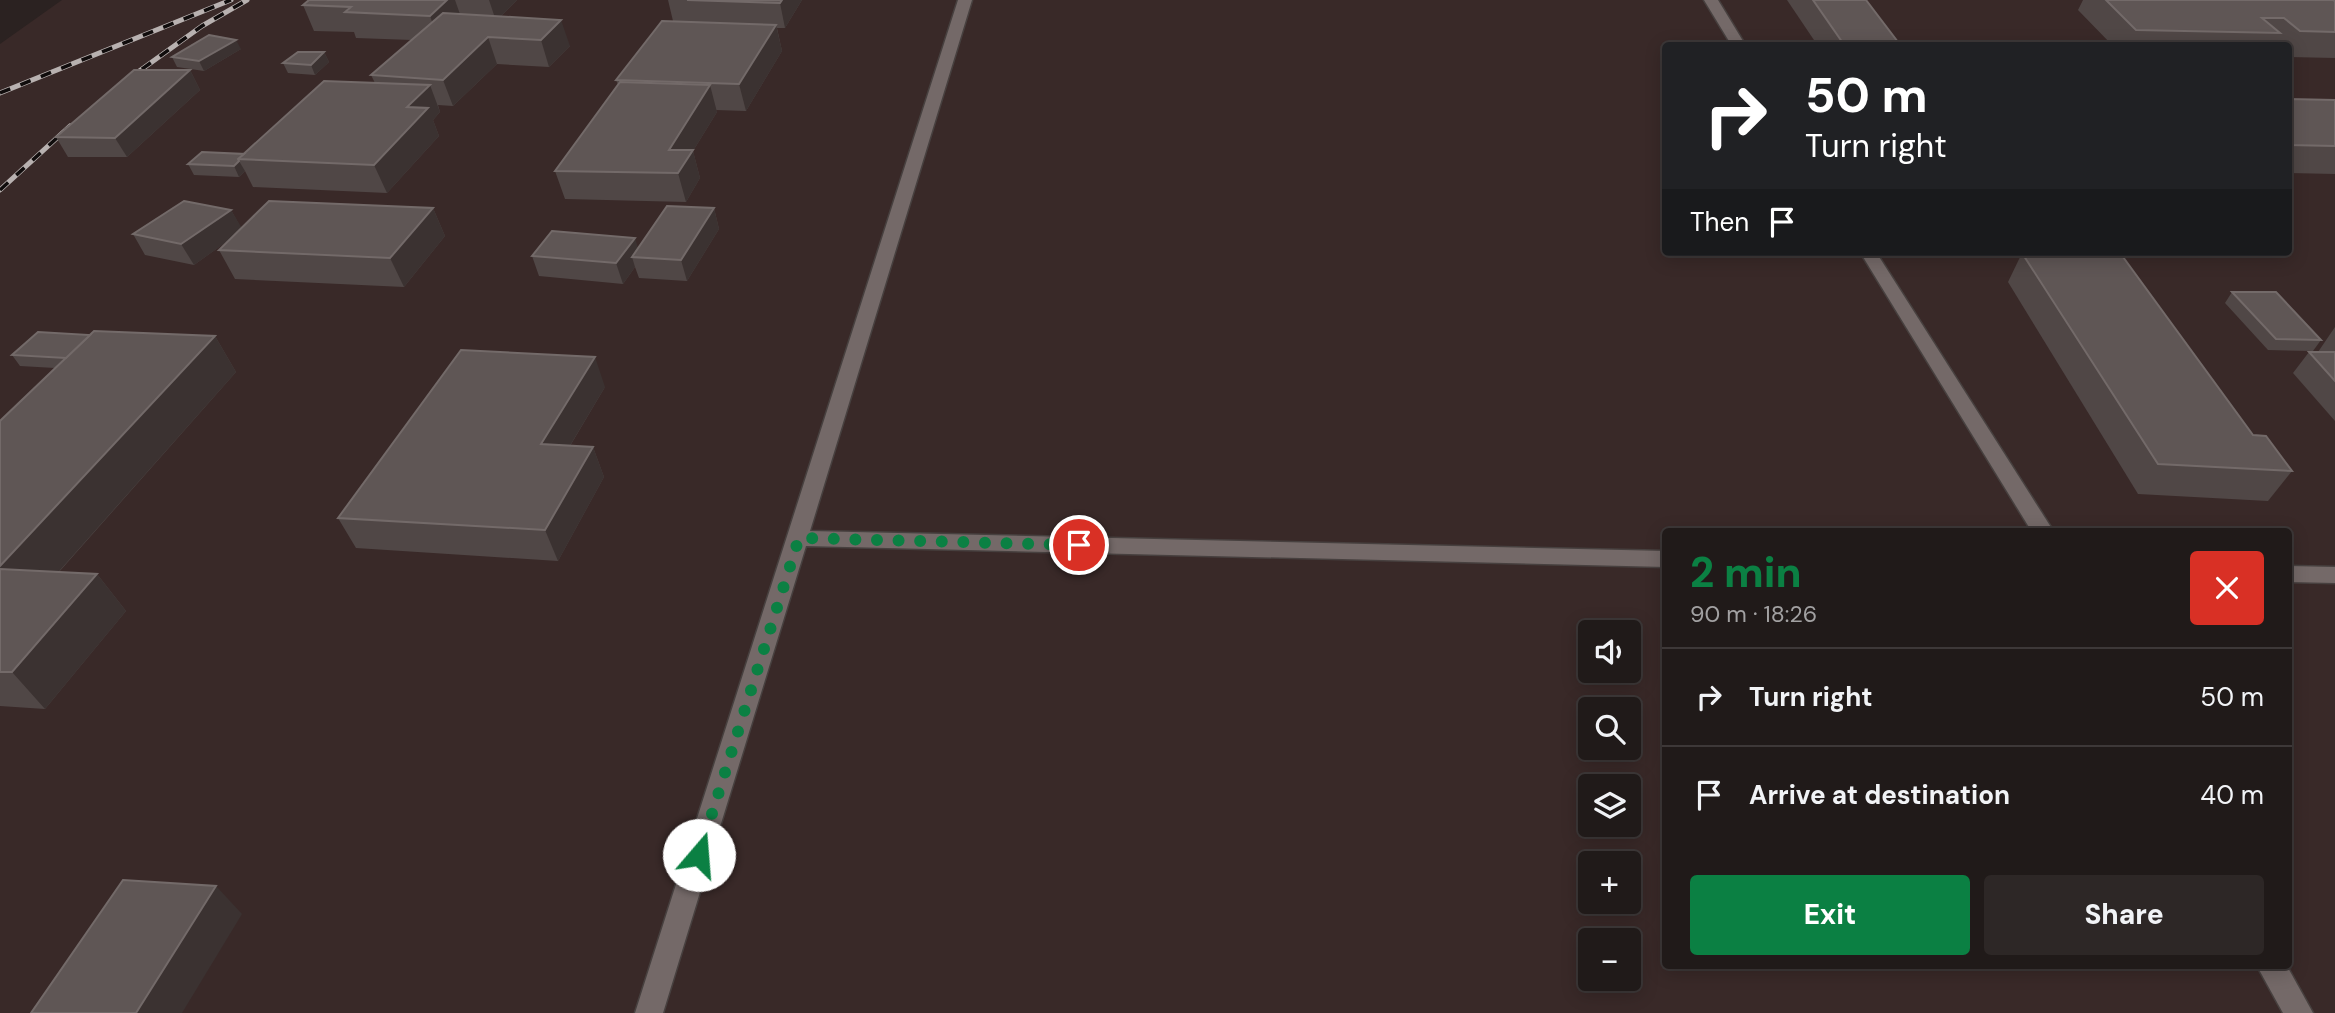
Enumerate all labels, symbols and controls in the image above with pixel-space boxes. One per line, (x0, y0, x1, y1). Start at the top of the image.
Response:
text: 50 m (1805, 63, 1928, 127)
icon: right (1690, 70, 1781, 161)
text: Turn right (1805, 125, 1947, 167)
icon: arrive (1763, 203, 1801, 241)
text: Then (1690, 205, 1749, 239)
pin (1049, 515, 1109, 575)
icon: arrive (1060, 526, 1098, 564)
text: 2 min (1690, 545, 1801, 600)
button: close (2190, 551, 2264, 625)
text: 90 m · 18:26 (1690, 599, 1817, 629)
map controls (1578, 620, 1641, 991)
button: sound (1578, 620, 1641, 683)
icon: right (1690, 678, 1728, 716)
text: Turn right (1749, 680, 1873, 714)
text: 50 m (2200, 680, 2264, 714)
button: search (1578, 697, 1641, 760)
button: layers (1578, 774, 1641, 837)
icon: arrive (1690, 776, 1728, 814)
text: Arrive at destination (1749, 778, 2010, 812)
text: 40 m (2200, 778, 2264, 812)
position arrow (662, 818, 736, 892)
button: + (1578, 851, 1641, 914)
button: Exit (1690, 875, 1970, 955)
button: Share (1984, 875, 2264, 955)
button: − (1578, 928, 1641, 991)

